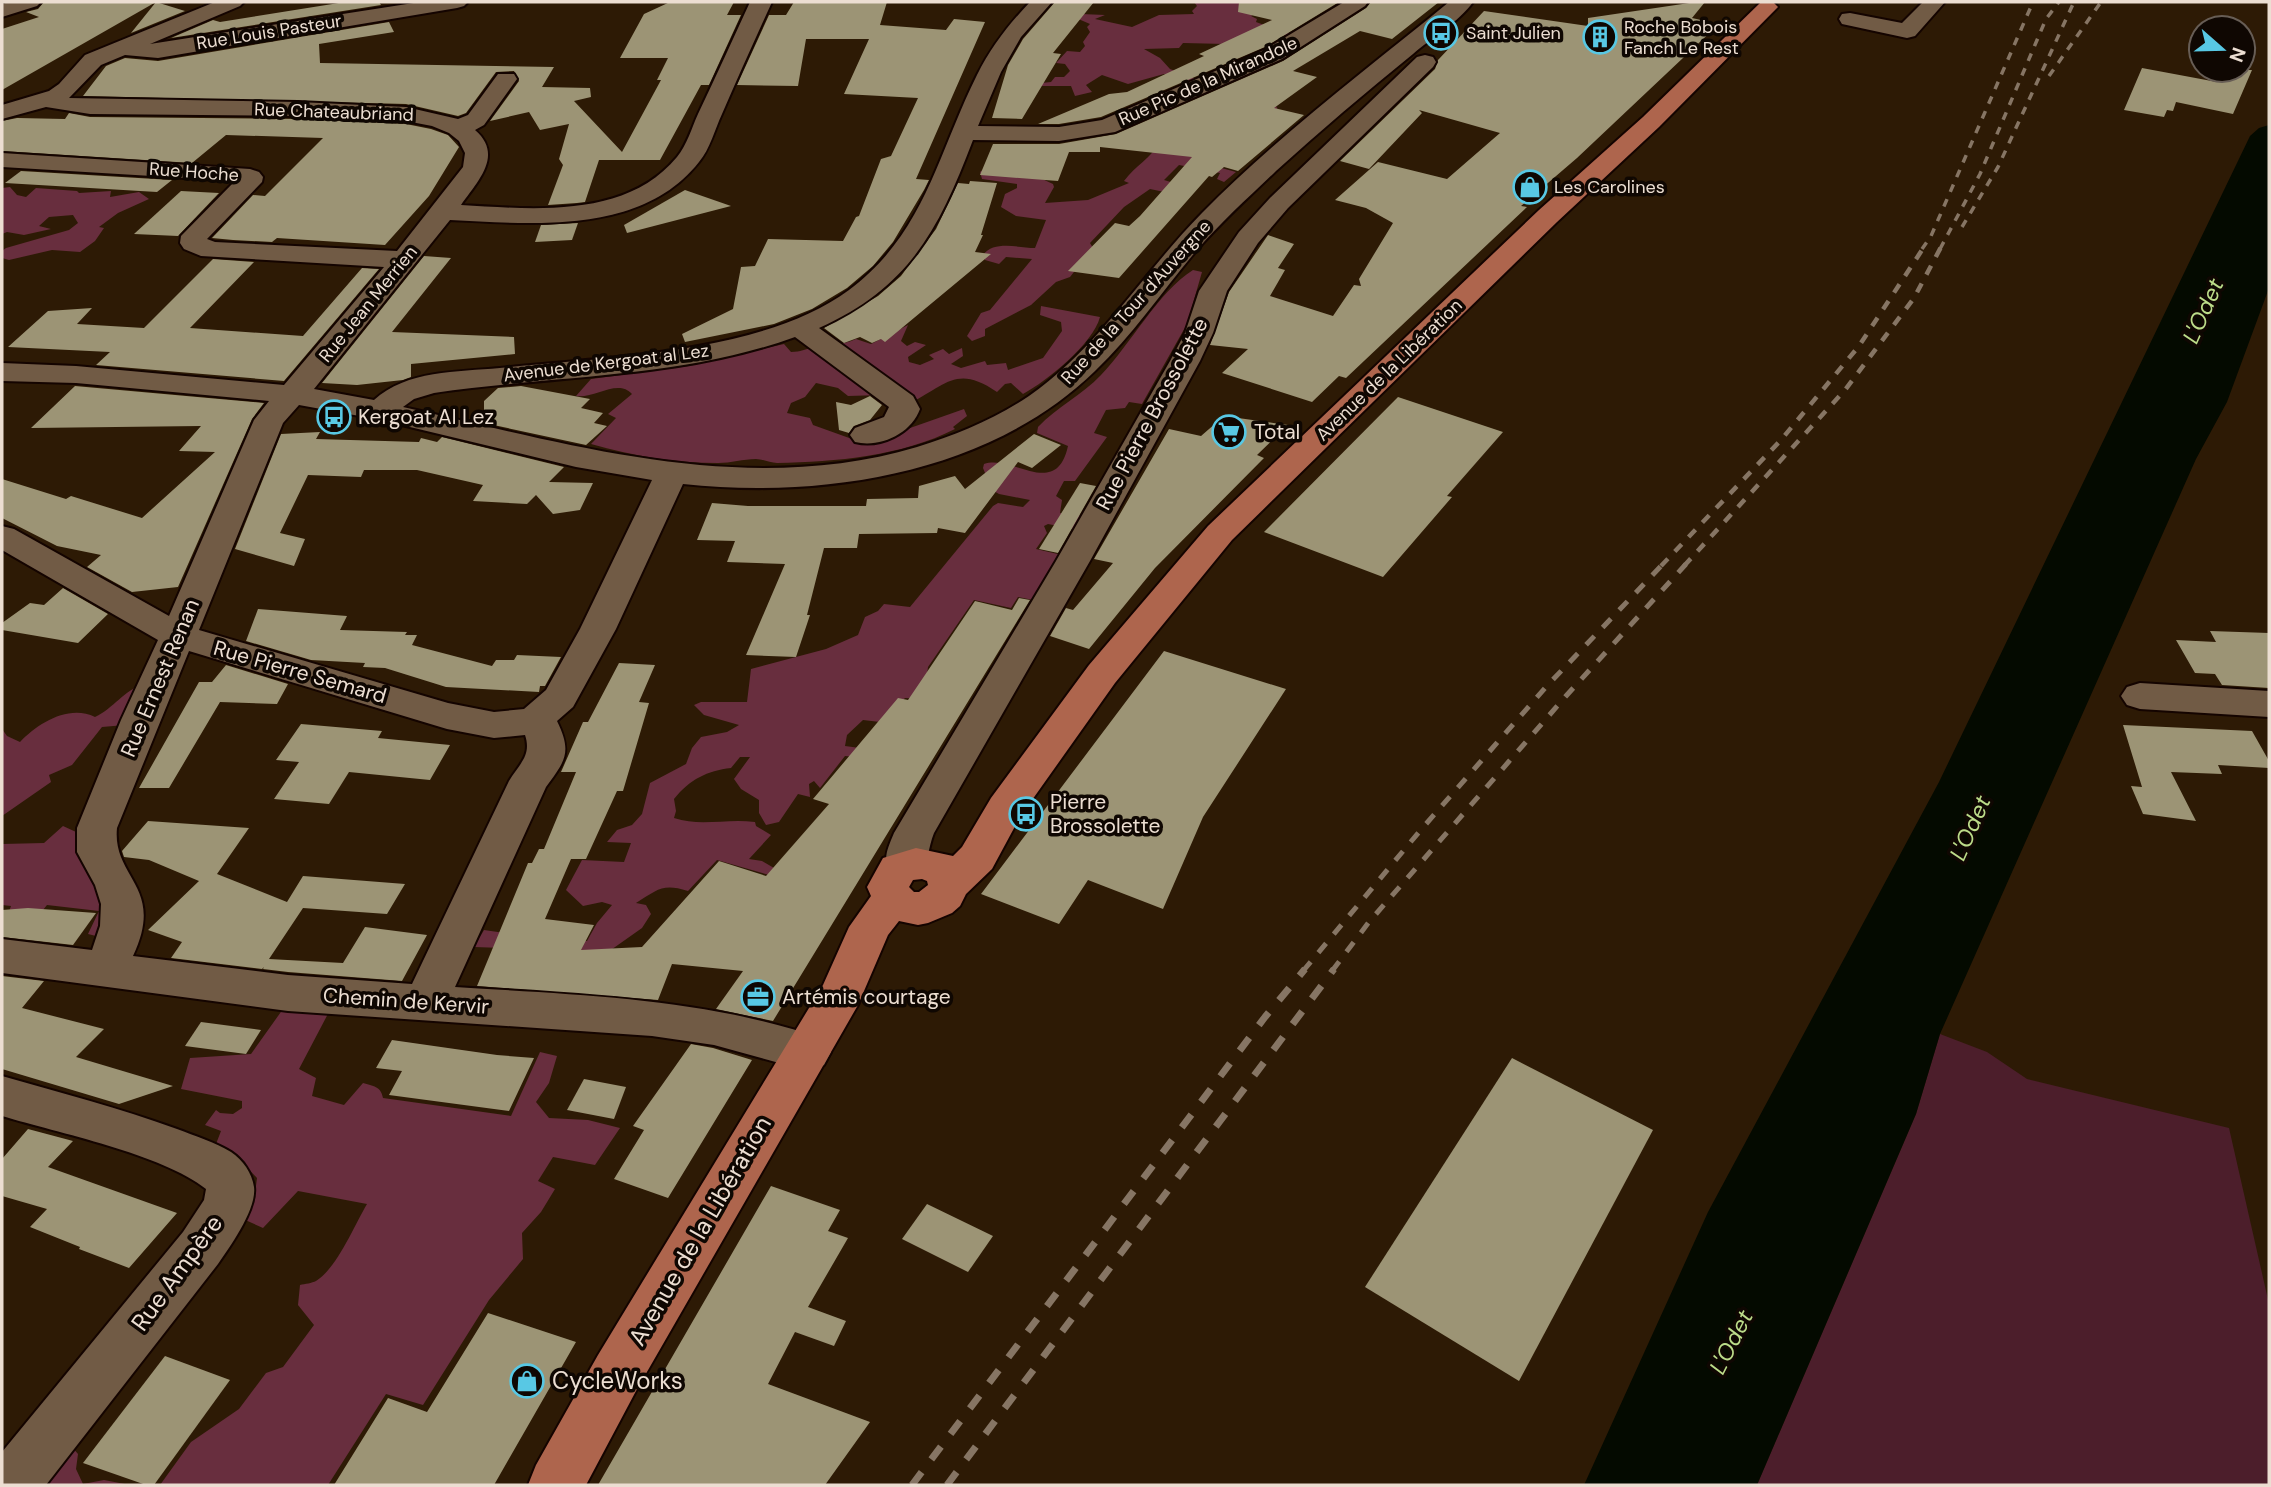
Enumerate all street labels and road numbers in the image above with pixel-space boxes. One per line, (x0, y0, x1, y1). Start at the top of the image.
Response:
street label: Rue Louis Pasteur (195, 9, 344, 55)
street label: Rue Pic de la Mirandole (1115, 31, 1301, 131)
street label: Rue Chateaubriand (254, 97, 414, 127)
street label: Rue Hoche (148, 157, 240, 187)
street label: Rue de la Tour d'Auvergne (1056, 215, 1216, 389)
street label: Rue Jean Merrien (313, 241, 423, 367)
street label: Avenue de la Libération (1311, 294, 1467, 446)
street label: Rue Pierre Brossolette (1089, 313, 1215, 515)
street label: Avenue de Kergoat al Lez (502, 338, 710, 388)
street label: Rue Ernest Renan (114, 595, 206, 761)
street label: Rue Pierre Semard (210, 634, 390, 710)
street label: Chemin de Kervir (322, 981, 490, 1021)
street label: Avenue de la Libération (621, 1111, 778, 1351)
street label: Rue Ampère (124, 1209, 229, 1337)

